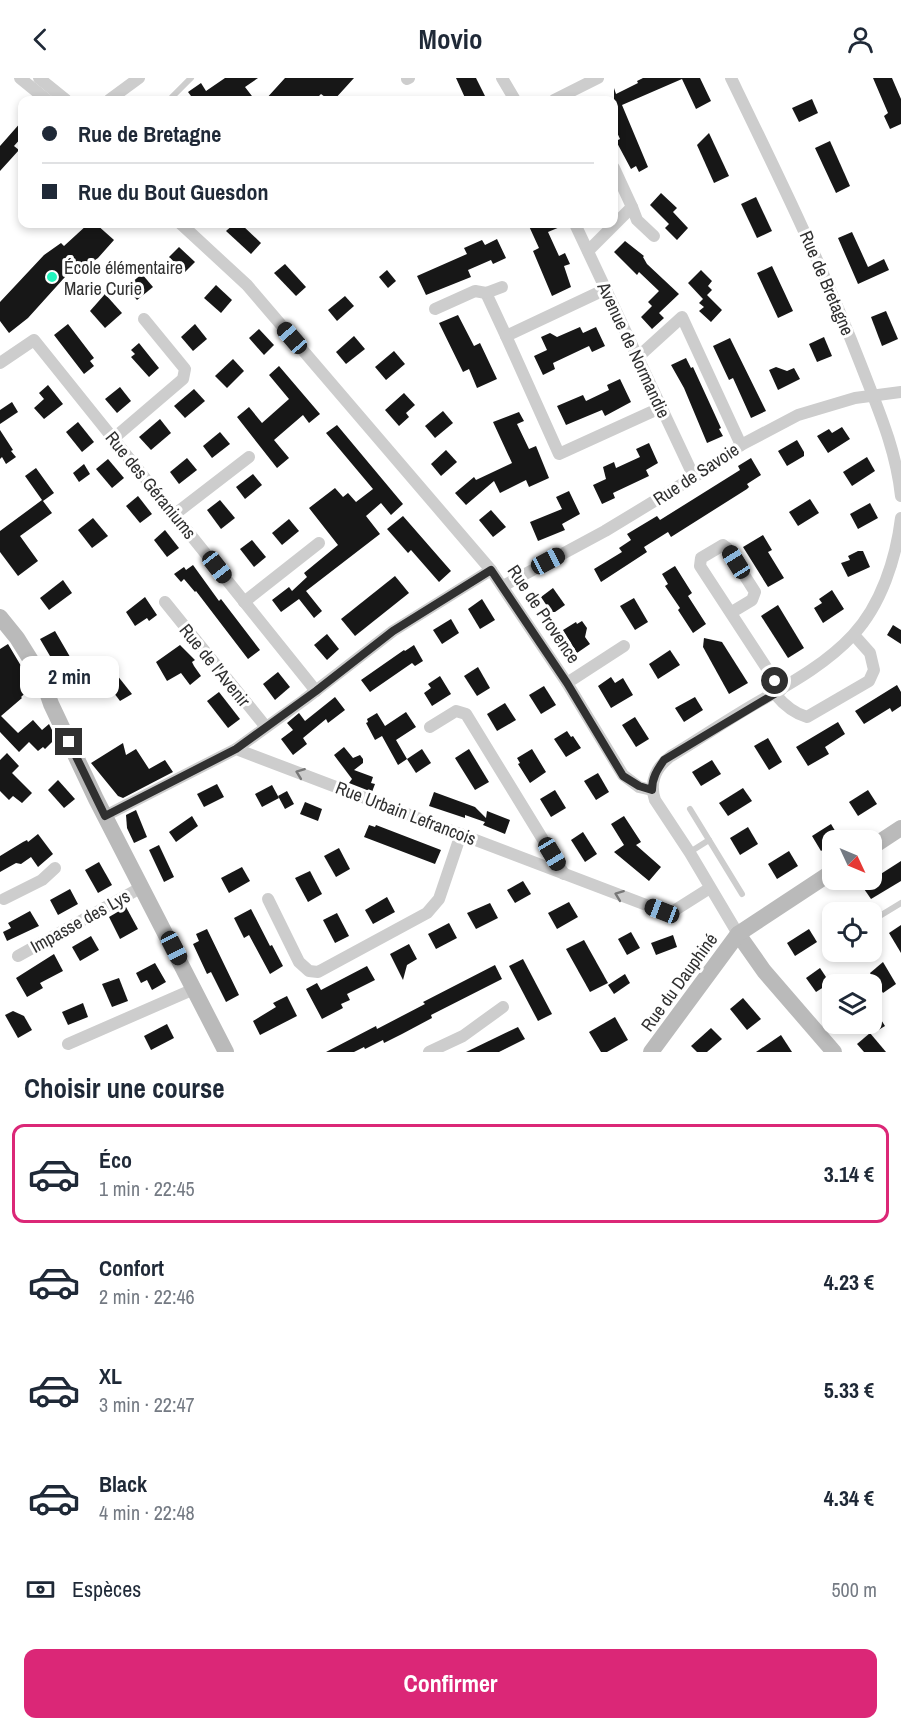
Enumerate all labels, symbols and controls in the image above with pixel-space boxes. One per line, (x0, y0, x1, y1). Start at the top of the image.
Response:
text: Movio (419, 21, 482, 57)
icon: back (24, 23, 57, 56)
icon: person (844, 23, 877, 56)
text: Rue de Bretagne (78, 119, 221, 149)
text: Rue du Bout Guesdon (78, 177, 268, 207)
street label: Rue de Bretagne (794, 227, 860, 339)
place label: École élémentaire Marie Curie (64, 255, 183, 301)
marker: École élémentaire Marie Curie (45, 270, 59, 284)
street label: Avenue de Normandie (591, 277, 676, 422)
car (273, 319, 311, 357)
street label: Rue des Géraniums (100, 426, 202, 544)
street label: Rue de Savoie (648, 437, 744, 511)
car (719, 542, 753, 582)
car (528, 545, 568, 577)
car (199, 547, 235, 587)
street label: Rue de Provence (502, 560, 586, 668)
street label: Rue de l'Avenir (174, 618, 256, 712)
callout: 2 min (20, 655, 118, 697)
text: 2 min (48, 663, 91, 690)
route start (761, 667, 788, 694)
route end (55, 728, 82, 755)
one-way arrow (295, 768, 306, 780)
street label: Rue Urbain Lefrancois (332, 775, 480, 851)
north arrow (822, 830, 882, 890)
map controls (822, 830, 882, 1034)
car (535, 834, 569, 874)
street label: Impasse des Lys (26, 883, 134, 959)
one-way arrow (615, 890, 626, 902)
car (642, 896, 682, 926)
button: locate (822, 902, 882, 962)
car (158, 928, 190, 968)
street label: Rue du Dauphiné (635, 928, 723, 1036)
button: layers (822, 974, 882, 1034)
text: Choisir une course (24, 1070, 225, 1106)
text: Éco (99, 1145, 132, 1175)
icon: car (27, 1147, 81, 1201)
text: 3.14 € (824, 1159, 874, 1189)
text: 1 min · 22:45 (99, 1175, 195, 1202)
text: Confort (99, 1253, 164, 1283)
icon: car (27, 1255, 81, 1309)
text: 4.23 € (824, 1267, 874, 1297)
text: 2 min · 22:46 (99, 1283, 195, 1310)
text: XL (99, 1361, 122, 1391)
icon: car (27, 1363, 81, 1417)
text: 5.33 € (824, 1375, 874, 1405)
text: 3 min · 22:47 (99, 1391, 195, 1418)
text: Black (99, 1469, 147, 1499)
icon: car (27, 1471, 81, 1525)
text: 4.34 € (824, 1483, 874, 1513)
text: 4 min · 22:48 (99, 1499, 195, 1526)
icon: cash (24, 1573, 57, 1606)
text: Espèces (72, 1574, 141, 1604)
text: 500 m (831, 1576, 877, 1603)
button: Confirmer (24, 1649, 877, 1718)

